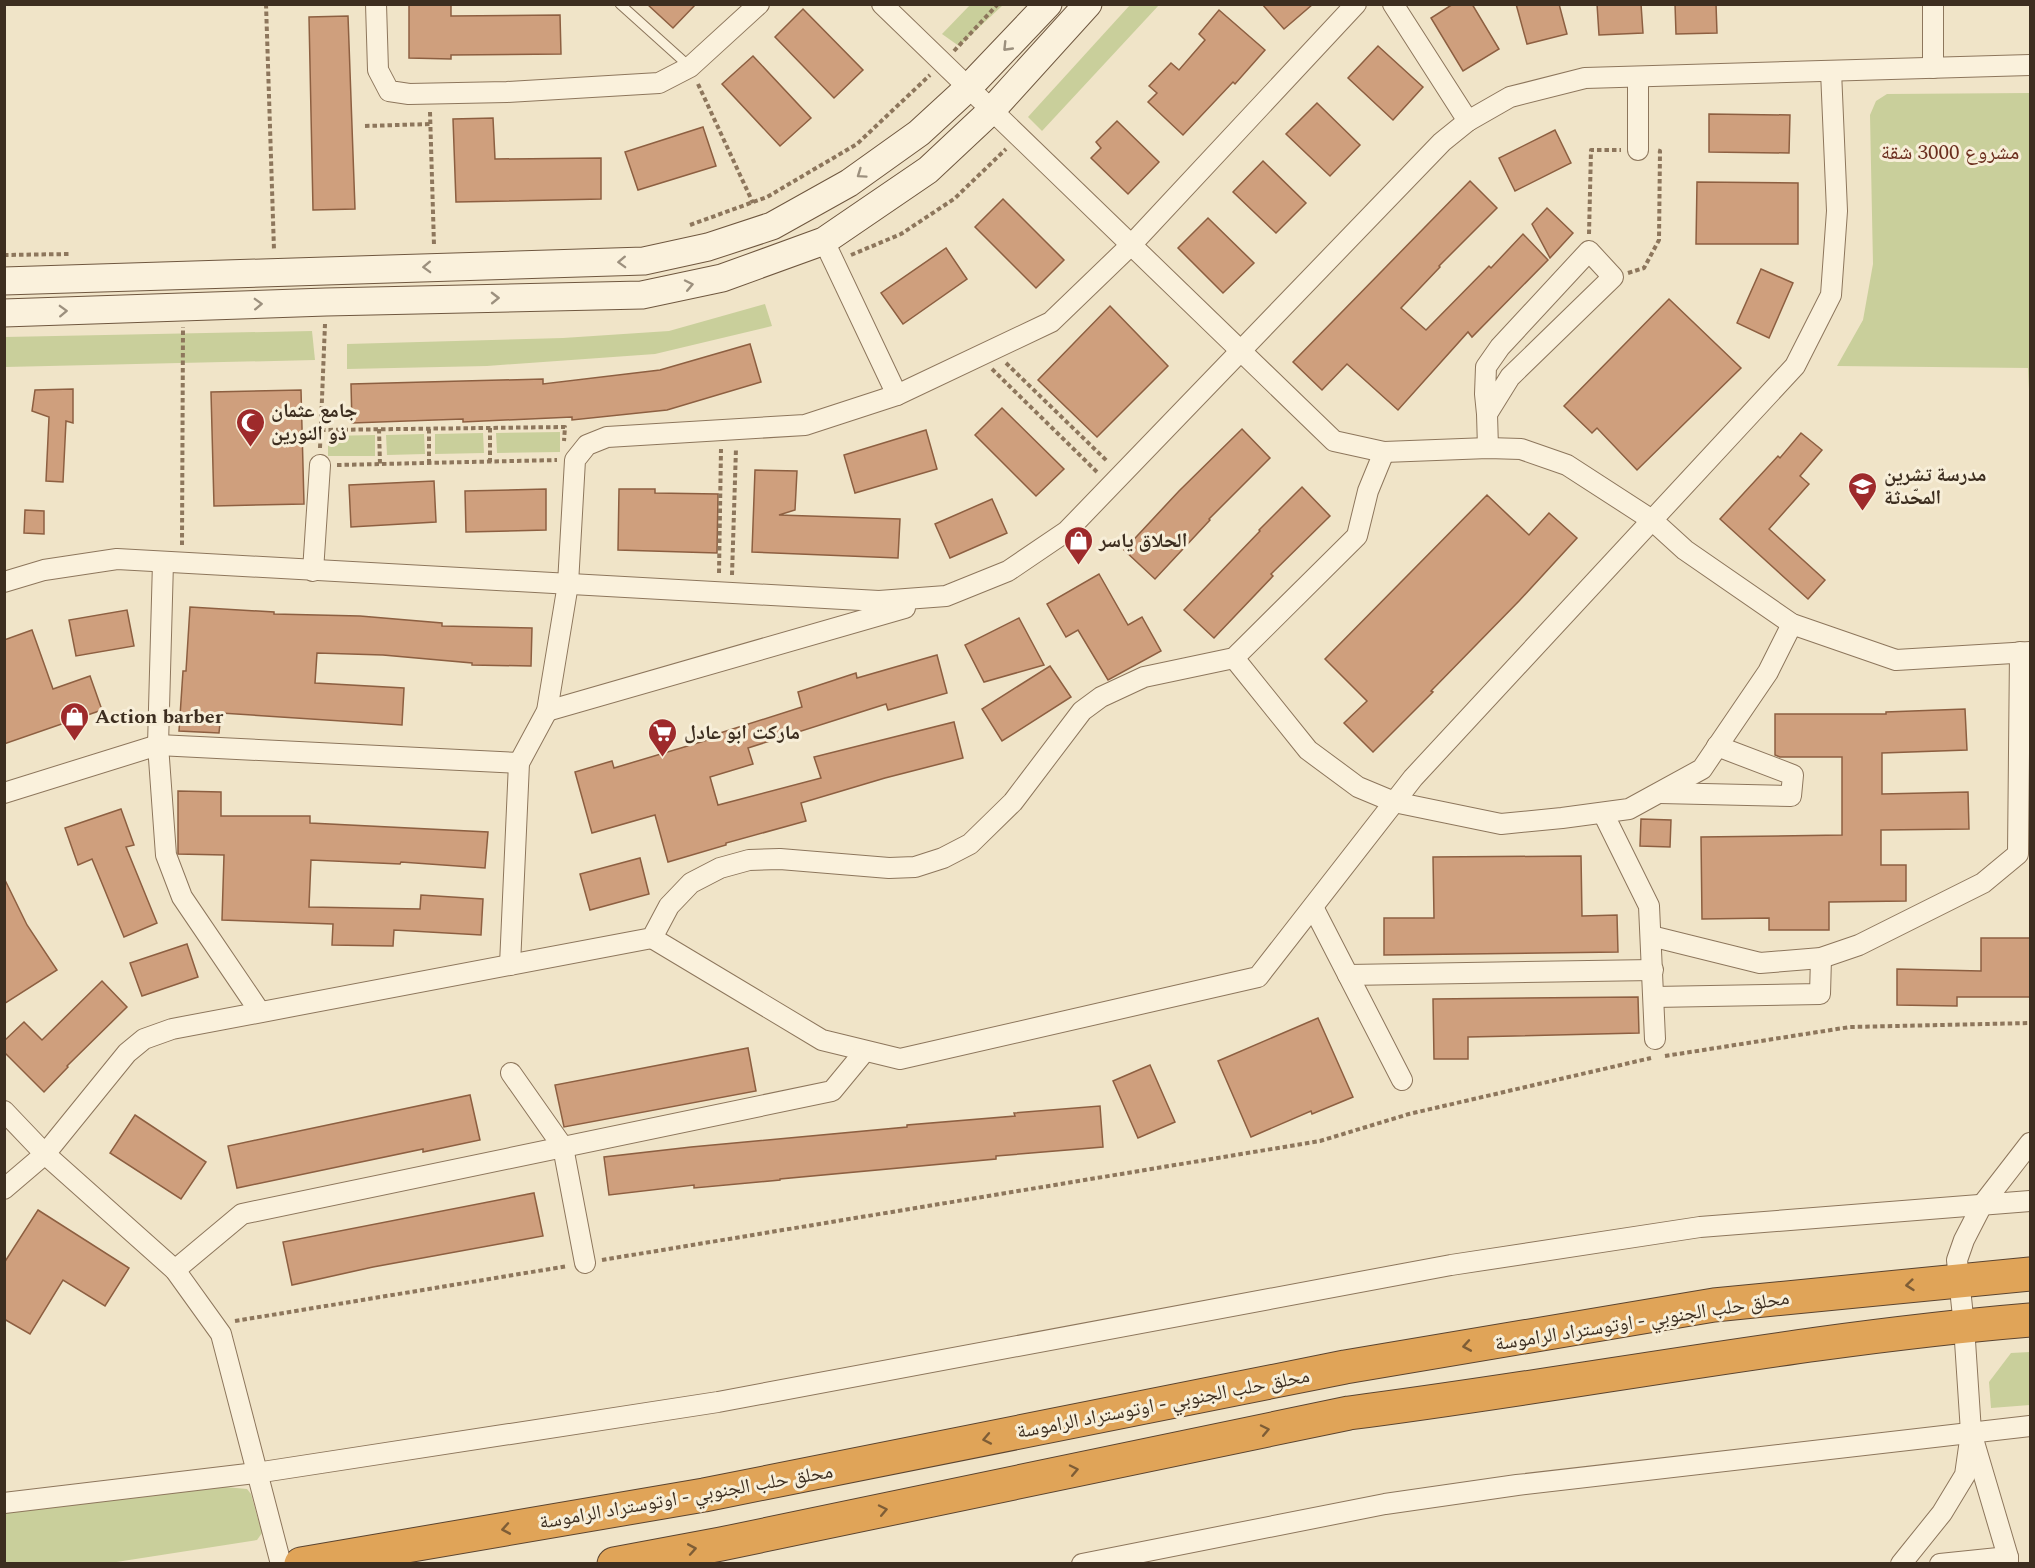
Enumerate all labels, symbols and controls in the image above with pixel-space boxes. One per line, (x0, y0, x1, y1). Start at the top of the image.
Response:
one-way arrow (1003, 40, 1014, 50)
district label: مشروع 3000 شقة (1881, 137, 2019, 169)
one-way arrow (856, 167, 867, 178)
one-way arrow (617, 256, 626, 268)
one-way arrow (422, 261, 431, 274)
one-way arrow (683, 279, 693, 292)
one-way arrow (490, 292, 499, 305)
one-way arrow (253, 298, 262, 311)
one-way arrow (58, 304, 67, 317)
place label: جامع عثمان ذو النورين (271, 396, 357, 449)
mosque icon: جامع عثمان ذو النورين (234, 406, 266, 448)
place label: مدرسة تشرين المحّدثة (1884, 460, 1987, 513)
school or university icon: مدرسة تشرين المحّدثة (1847, 470, 1879, 512)
shop icon: الحلاق ياسر (1062, 524, 1094, 566)
place label: الحلاق ياسر (1098, 526, 1187, 556)
shop icon: Action barber (58, 700, 90, 742)
place label: Action barber (95, 702, 224, 732)
supermarket icon: ماركت ابو عادل (647, 716, 679, 758)
place label: ماركت ابو عادل (684, 718, 800, 748)
one-way arrow (1905, 1278, 1914, 1291)
street label: محلق حلب الجنوبي - اوتوستراد الراموسة (1493, 1283, 1792, 1359)
one-way arrow (1462, 1339, 1472, 1352)
street label: محلق حلب الجنوبي - اوتوستراد الراموسة (1014, 1361, 1312, 1447)
one-way arrow (1259, 1425, 1269, 1438)
one-way arrow (982, 1431, 992, 1444)
street label: محلق حلب الجنوبي - اوتوستراد الراموسة (537, 1456, 835, 1538)
one-way arrow (1069, 1464, 1079, 1477)
one-way arrow (878, 1504, 888, 1517)
one-way arrow (502, 1522, 511, 1534)
one-way arrow (687, 1543, 697, 1556)

